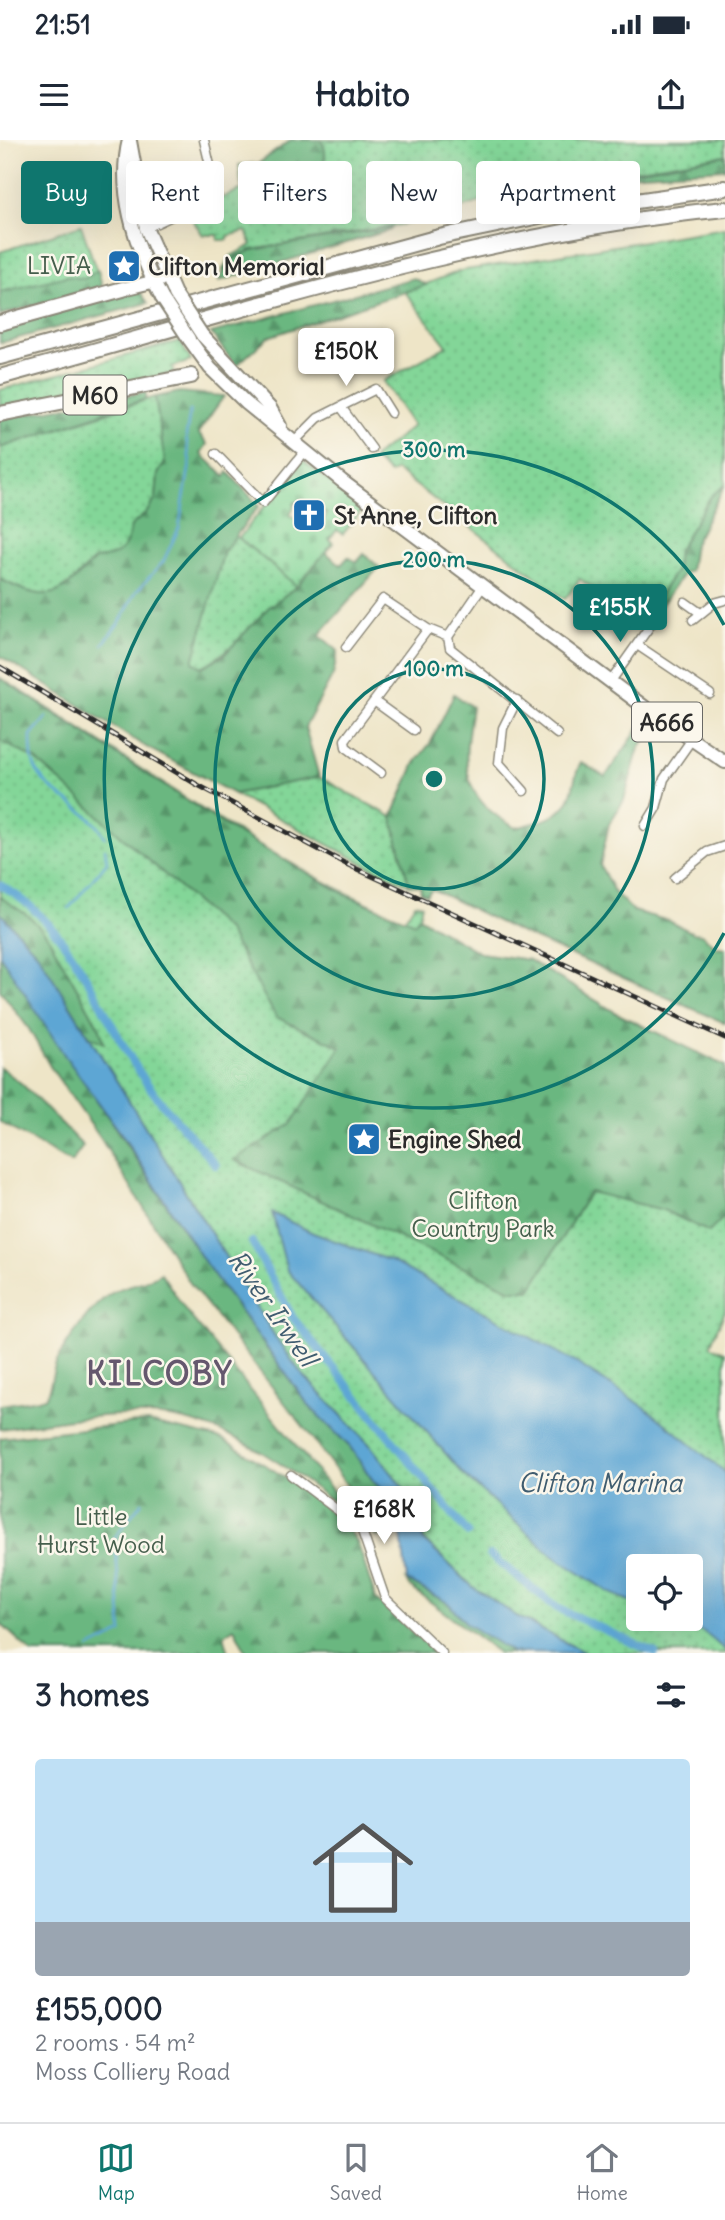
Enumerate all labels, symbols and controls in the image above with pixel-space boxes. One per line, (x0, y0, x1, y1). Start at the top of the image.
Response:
text: 21:51 (35, 8, 91, 41)
text: Habito (315, 74, 410, 115)
icon: menu (35, 76, 73, 114)
icon: share (652, 76, 690, 114)
chip: Buy (21, 161, 112, 224)
chip: Rent (126, 161, 224, 224)
chip: Filters (238, 161, 352, 224)
chip: New (366, 161, 462, 224)
chip: Apartment (476, 161, 640, 224)
place icon: Clifton Memorial (105, 247, 143, 285)
park label: LIVIA (27, 250, 91, 280)
place label: Clifton Memorial (148, 251, 325, 281)
pin: £150K (297, 328, 395, 388)
text: £150K (314, 336, 378, 365)
road number: M60 (64, 376, 126, 414)
text: 300 m (403, 436, 466, 463)
church icon: St Anne, Clifton (290, 496, 328, 534)
place label: St Anne, Clifton (334, 500, 498, 530)
text: 200 m (403, 546, 466, 573)
pin: £155K (571, 584, 669, 644)
text: £155K (589, 592, 651, 621)
text: 100 m (404, 655, 464, 682)
road number: A666 (632, 702, 702, 742)
centre of rings (422, 767, 446, 791)
place icon: Engine Shed (345, 1120, 383, 1158)
place label: Engine Shed (388, 1124, 521, 1154)
park label: Clifton Country Park (411, 1185, 555, 1243)
water label: River Irwell (221, 1244, 327, 1375)
district label: KILCOBY (86, 1353, 234, 1394)
water label: Clifton Marina (518, 1466, 683, 1499)
pin: £168K (335, 1486, 433, 1546)
text: £168K (353, 1494, 415, 1523)
park label: Little Hurst Wood (37, 1501, 165, 1559)
map controls (626, 1554, 703, 1631)
button: locate (626, 1554, 703, 1631)
text: 3 homes (35, 1676, 149, 1714)
icon: filters (652, 1676, 690, 1714)
icon: home (300, 1805, 426, 1931)
text: £155,000 (35, 1990, 163, 2028)
text: 2 rooms · 54 m² (35, 2028, 196, 2057)
text: Moss Colliery Road (35, 2057, 230, 2086)
tab: Map (97, 2139, 135, 2205)
tab: Saved (330, 2139, 382, 2205)
tab: Home (576, 2139, 628, 2205)

